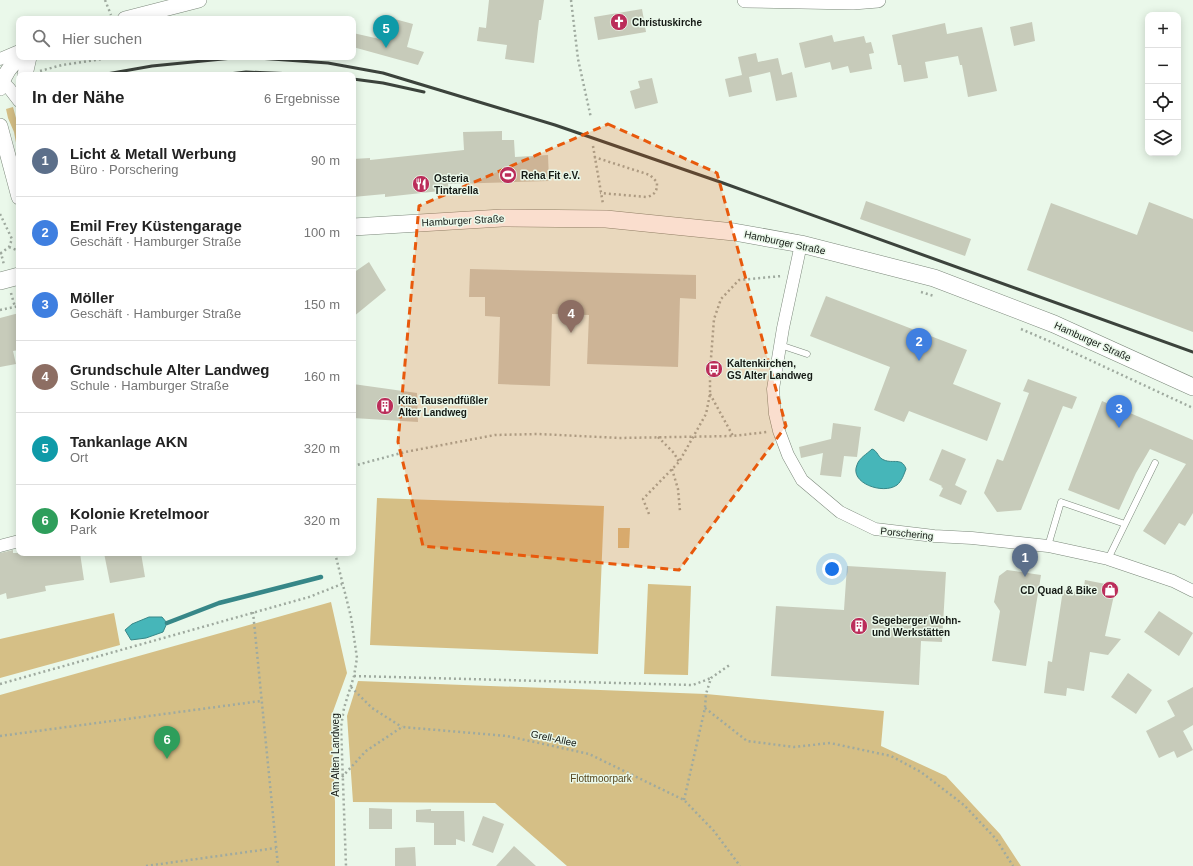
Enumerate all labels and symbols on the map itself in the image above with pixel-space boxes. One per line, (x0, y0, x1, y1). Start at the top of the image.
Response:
church icon: Christuskirche (609, 12, 629, 32)
pin: 5 (373, 15, 399, 48)
place label: Christuskirche (632, 17, 702, 28)
sports icon: Reha Fit e.V. (498, 165, 518, 185)
place label: Reha Fit e.V. (521, 170, 580, 181)
place label: Osteria Tintarella (434, 173, 479, 196)
restaurant icon: Osteria Tintarella (411, 174, 431, 194)
street label: Hamburger Straße (421, 213, 505, 228)
street label: Hamburger Straße (743, 229, 827, 257)
pin: 4 (558, 300, 584, 333)
street label: Hamburger Straße (1053, 320, 1133, 363)
pin: 2 (906, 328, 932, 361)
place label: Kaltenkirchen, GS Alter Landweg (727, 358, 813, 381)
bus stop icon: Kaltenkirchen, GS Alter Landweg (704, 359, 724, 379)
place label: Kita Tausendfüßler Alter Landweg (398, 395, 488, 418)
pin: 3 (1106, 395, 1132, 428)
building icon: Kita Tausendfüßler Alter Landweg (375, 396, 395, 416)
street label: Porschering (880, 525, 934, 542)
pin: 1 (1012, 544, 1038, 577)
your location (822, 559, 842, 579)
shop icon: CD Quad & Bike (1100, 580, 1120, 600)
place label: CD Quad & Bike (1020, 585, 1097, 596)
place label: Segeberger Wohn- und Werkstätten (872, 615, 961, 638)
building icon: Segeberger Wohn- und Werkstätten (849, 616, 869, 636)
street label: Am Alten Landweg (330, 713, 341, 797)
pin: 6 (154, 726, 180, 759)
street label: Grell-Allee (530, 728, 578, 749)
park label: Flottmoorpark (570, 773, 633, 784)

